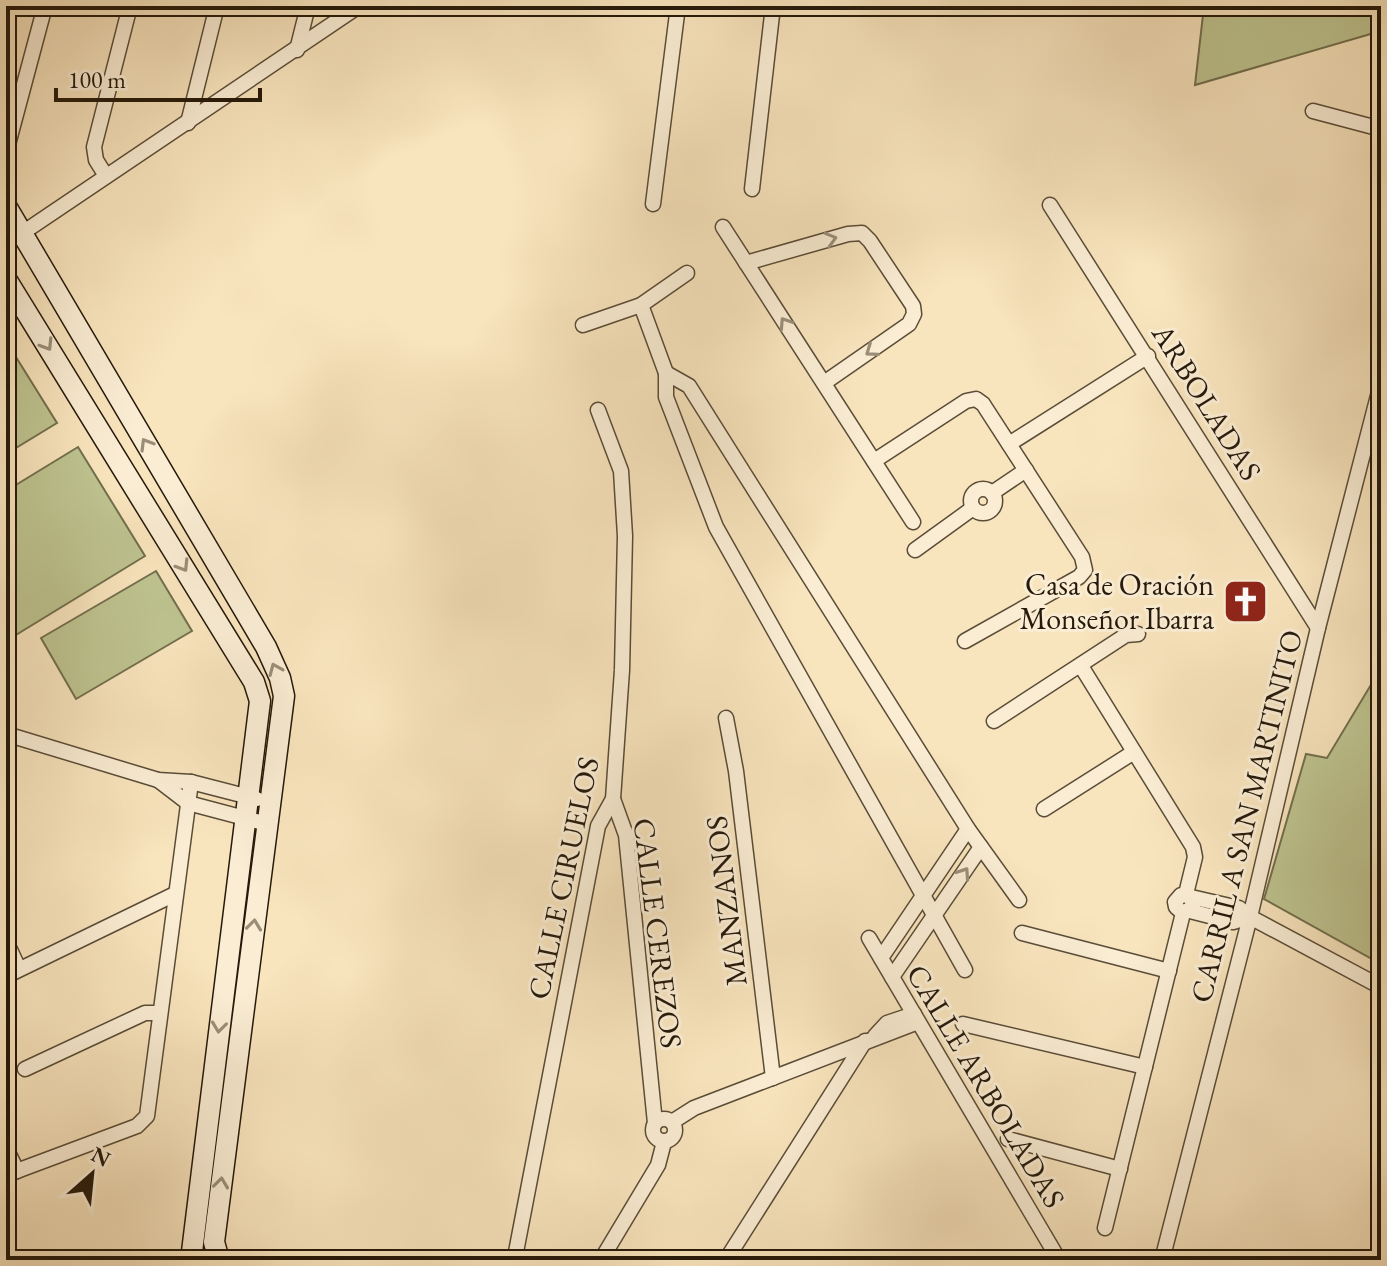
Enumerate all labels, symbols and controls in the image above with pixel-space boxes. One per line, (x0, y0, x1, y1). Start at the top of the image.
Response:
scale bar (56, 52, 260, 102)
text: 100 m (68, 64, 126, 95)
one-way arrow (823, 232, 837, 248)
street label: ARBOLADAS (1143, 316, 1271, 488)
one-way arrow (780, 317, 795, 332)
one-way arrow (37, 336, 53, 351)
one-way arrow (866, 341, 880, 356)
one-way arrow (140, 438, 155, 453)
one-way arrow (174, 558, 189, 572)
place label: Casa de Oración Monseñor Ibarra (1020, 565, 1214, 638)
church icon: Casa de Oración Monseñor Ibarra (1221, 577, 1269, 625)
street label: CARRIL A SAN MARTINITO (1181, 626, 1311, 1006)
one-way arrow (269, 663, 285, 677)
street label: CALLE CIRUELOS (518, 753, 608, 1003)
street label: MANZANOS (696, 814, 756, 988)
street label: CALLE CEREZOS (625, 816, 691, 1050)
one-way arrow (954, 867, 969, 881)
one-way arrow (246, 919, 263, 932)
street label: CALLE ARBOLADAS (898, 957, 1074, 1215)
one-way arrow (211, 1021, 228, 1034)
north arrow (52, 1134, 132, 1214)
text: N (86, 1140, 116, 1174)
one-way arrow (213, 1176, 230, 1189)

